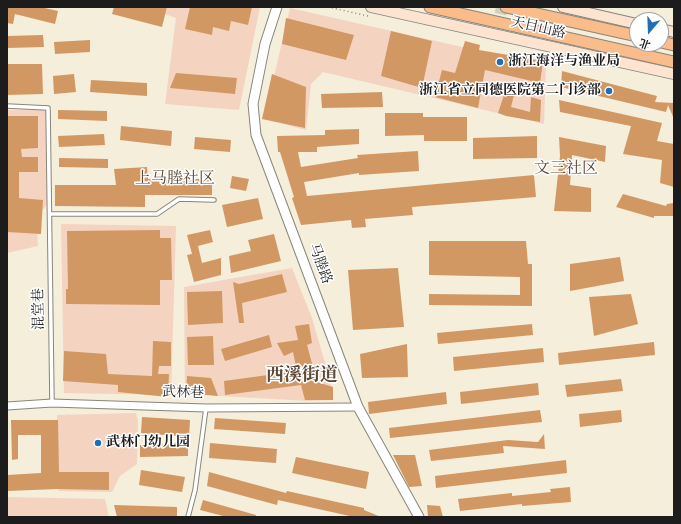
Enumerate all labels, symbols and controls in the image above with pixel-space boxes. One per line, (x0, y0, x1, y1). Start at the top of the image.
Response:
north arrow (629, 12, 669, 52)
street label: 天目山路 (509, 15, 567, 43)
text: 北 (638, 34, 653, 52)
place label: 浙江海洋与渔业局 (508, 54, 620, 70)
marker: 浙江海洋与渔业局 (495, 57, 505, 67)
place label: 浙江省立同德医院第二门诊部 (419, 83, 601, 99)
marker: 浙江省立同德医院第二门诊部 (604, 86, 614, 96)
district label: 文三社区 (534, 160, 598, 180)
district label: 上马塍社区 (135, 170, 215, 190)
street label: 马塍路 (304, 241, 334, 287)
street label: 混堂巷 (31, 288, 49, 330)
district label: 西溪街道 (266, 366, 338, 388)
street label: 武林巷 (162, 385, 204, 403)
place label: 武林门幼儿园 (106, 435, 190, 451)
marker: 武林门幼儿园 (93, 438, 103, 448)

